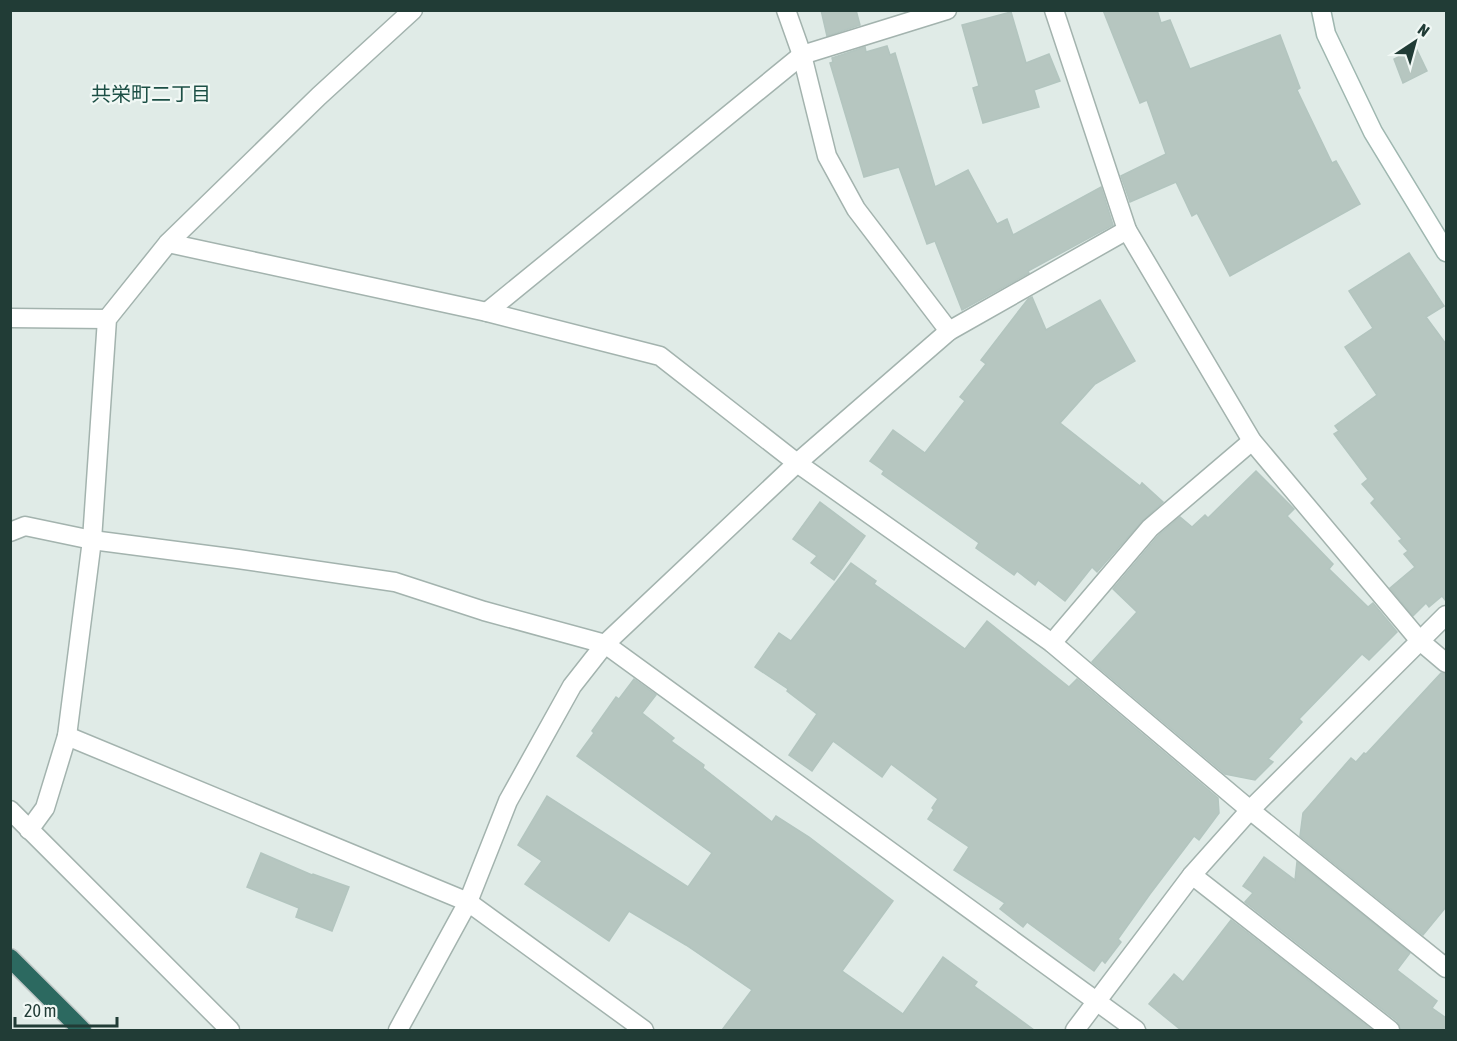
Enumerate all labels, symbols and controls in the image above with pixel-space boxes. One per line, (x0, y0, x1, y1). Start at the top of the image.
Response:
north arrow (1385, 12, 1445, 72)
text: N (1415, 20, 1433, 40)
district label: 共栄町二丁目 (91, 82, 211, 105)
scale bar (15, 990, 117, 1028)
text: 20 m (24, 1000, 56, 1021)

